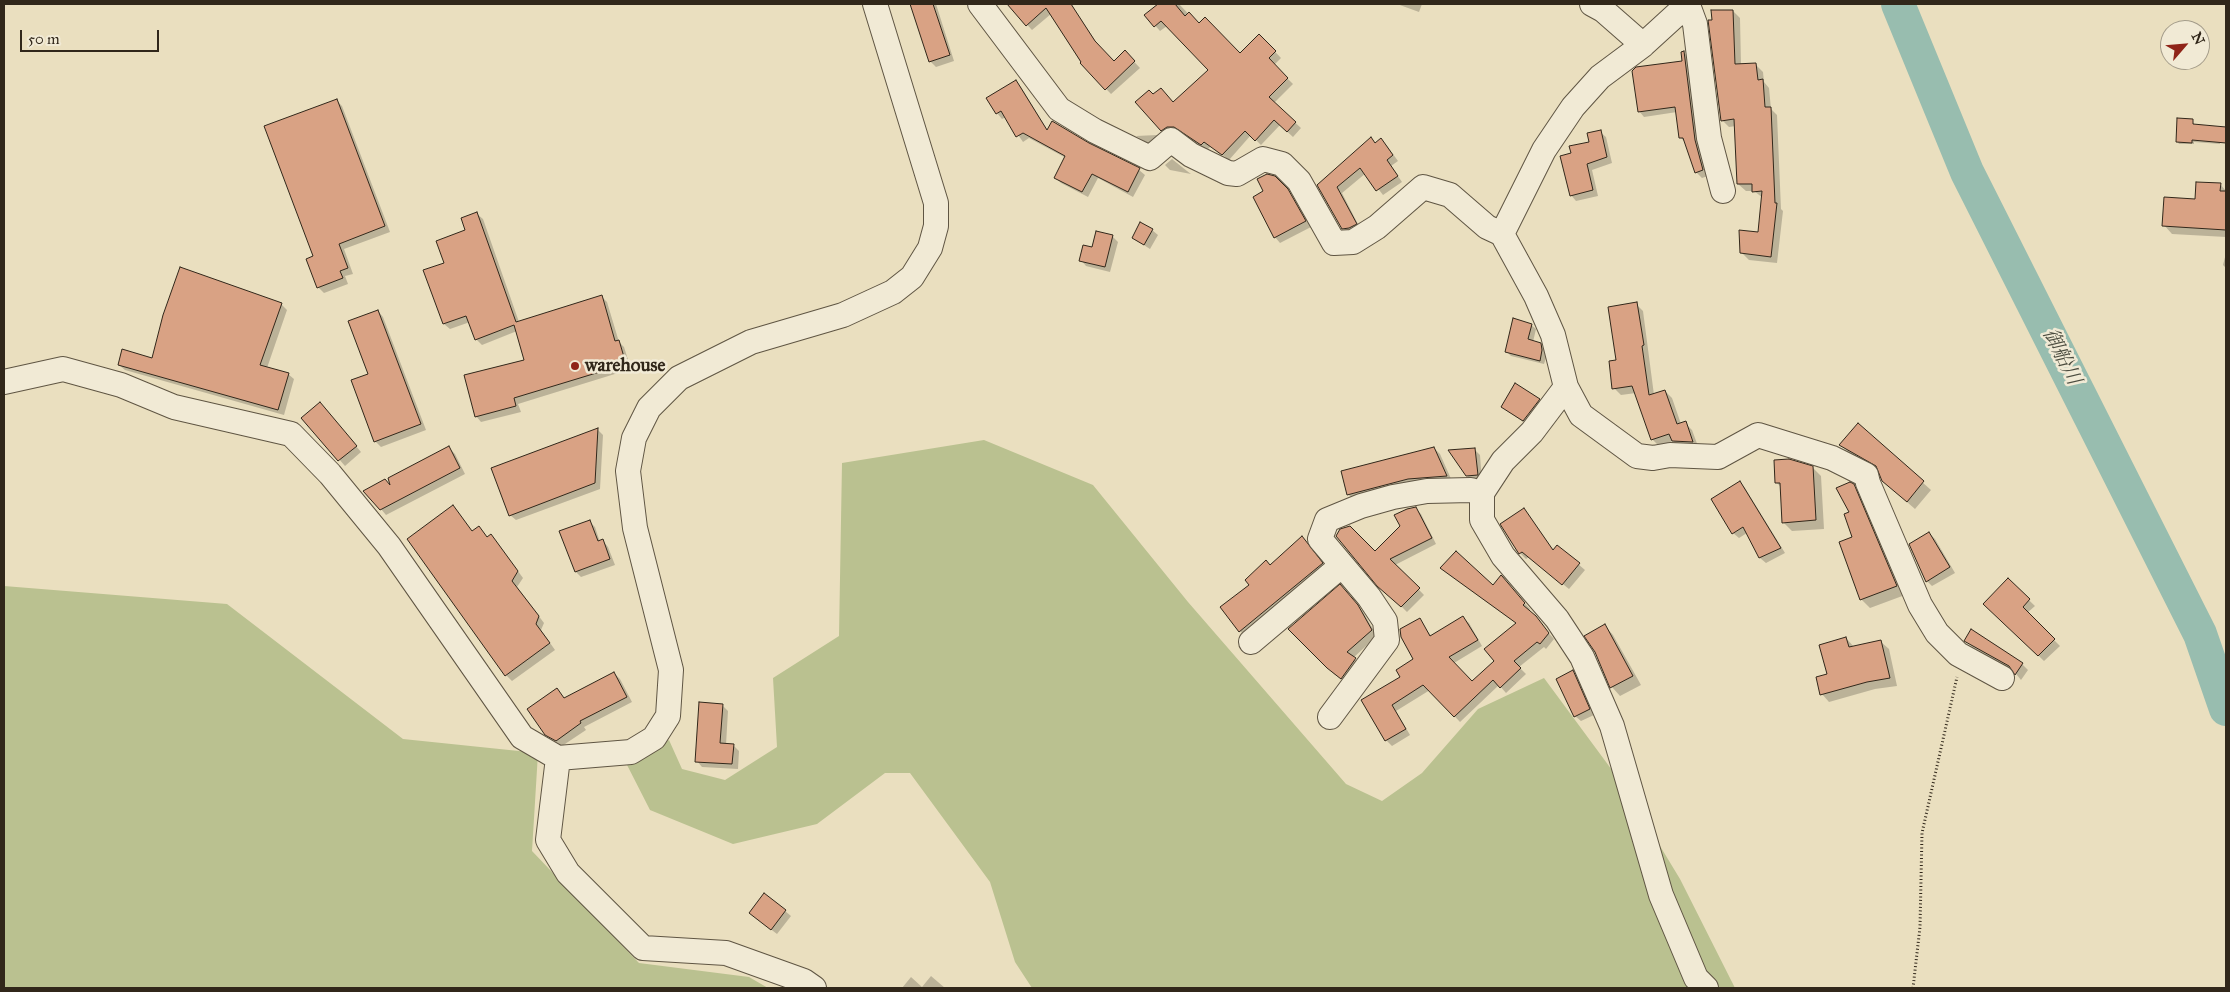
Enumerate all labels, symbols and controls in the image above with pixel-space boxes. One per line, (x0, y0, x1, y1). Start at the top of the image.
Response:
scale bar (22, 20, 161, 52)
north arrow (2160, 20, 2210, 70)
text: N (2188, 29, 2208, 48)
text: 50 m (28, 30, 60, 48)
water label: 御船川 (2037, 325, 2085, 389)
place label: warehouse (585, 355, 665, 377)
marker: warehouse (569, 360, 581, 372)

